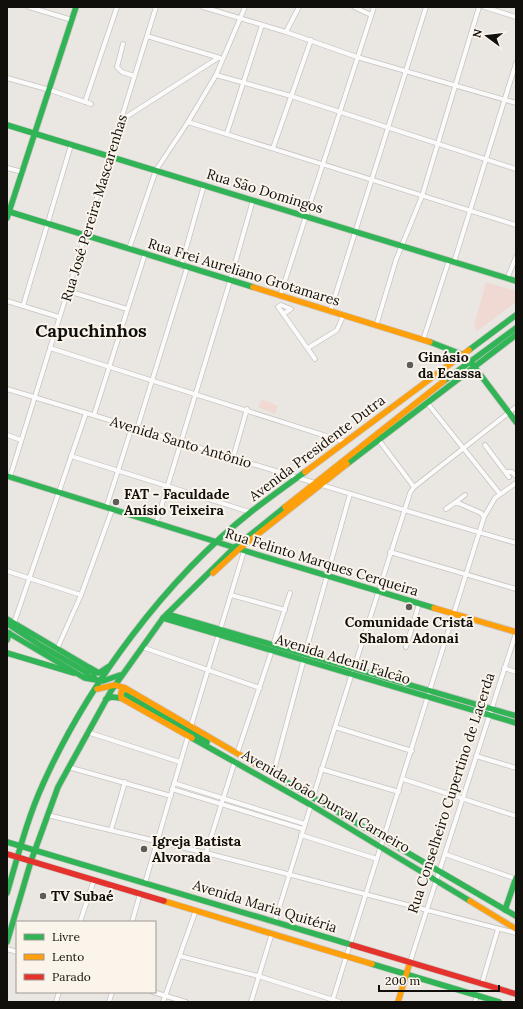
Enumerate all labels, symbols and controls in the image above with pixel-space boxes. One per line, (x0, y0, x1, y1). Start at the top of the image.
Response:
north arrow (467, 16, 507, 56)
text: N (469, 27, 485, 39)
street label: Rua José Pereira Mascarenhas (57, 112, 131, 304)
street label: Rua São Domingos (205, 165, 325, 217)
street label: Rua Frei Aureliano Grotamares (146, 234, 342, 310)
district label: Capuchinhos (35, 319, 147, 342)
place label: Ginásio da Ecassa (418, 348, 482, 382)
marker: Ginásio da Ecassa (405, 360, 415, 370)
street label: Avenida Presidente Dutra (245, 391, 389, 506)
street label: Avenida Santo Antônio (107, 412, 254, 472)
place label: FAT - Faculdade Anísio Teixeira (124, 485, 230, 519)
marker: FAT - Faculdade Anísio Teixeira (111, 497, 121, 507)
street label: Rua Felinto Marques Cerqueira (223, 524, 421, 600)
marker: Comunidade Cristã Shalom Adonai (404, 602, 414, 612)
place label: Comunidade Cristã Shalom Adonai (345, 613, 474, 647)
street label: Avenida Adenil Falcão (272, 630, 413, 688)
street label: Rua Conselheiro Cupertino de Lacerda (404, 670, 498, 916)
street label: Avenida João Durval Carneiro (238, 745, 413, 857)
place label: Igreja Batista Alvorada (152, 832, 242, 866)
marker: Igreja Batista Alvorada (139, 844, 149, 854)
street label: Avenida Maria Quitéria (190, 875, 339, 936)
place label: TV Subaé (51, 887, 114, 905)
marker: TV Subaé (38, 891, 48, 901)
legend (16, 921, 156, 993)
text: Livre (52, 929, 80, 944)
text: Lento (52, 949, 84, 964)
scale bar (379, 967, 499, 993)
text: Parado (52, 969, 91, 984)
text: 200 m (385, 973, 421, 988)

